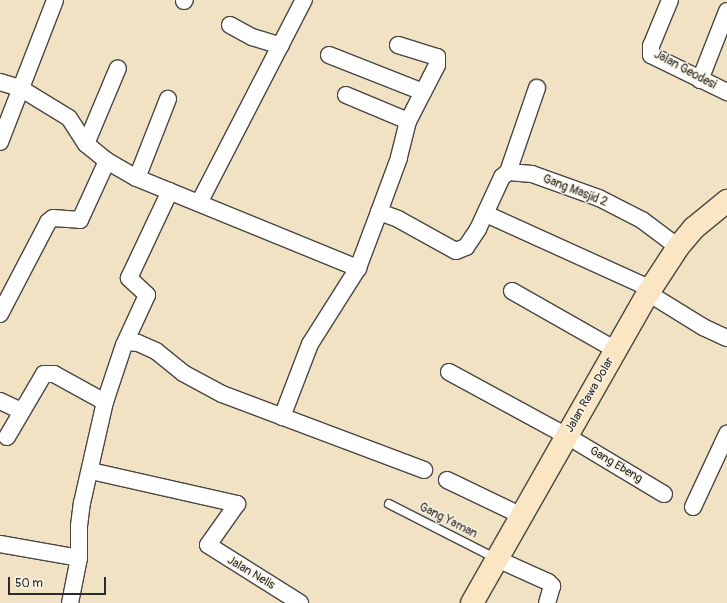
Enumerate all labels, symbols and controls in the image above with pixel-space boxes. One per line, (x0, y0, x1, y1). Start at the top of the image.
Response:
street label: Jalan Geodesi (651, 48, 719, 92)
street label: Gang Masjid 2 (541, 172, 609, 210)
street label: Jalan Rawa Dolar (563, 355, 617, 435)
street label: Gang Ebeng (587, 444, 645, 486)
street label: Gang Yaman (417, 500, 479, 542)
street label: Jalan Nelis (224, 553, 278, 593)
scale bar (10, 569, 108, 595)
text: 50 m (15, 576, 43, 591)

